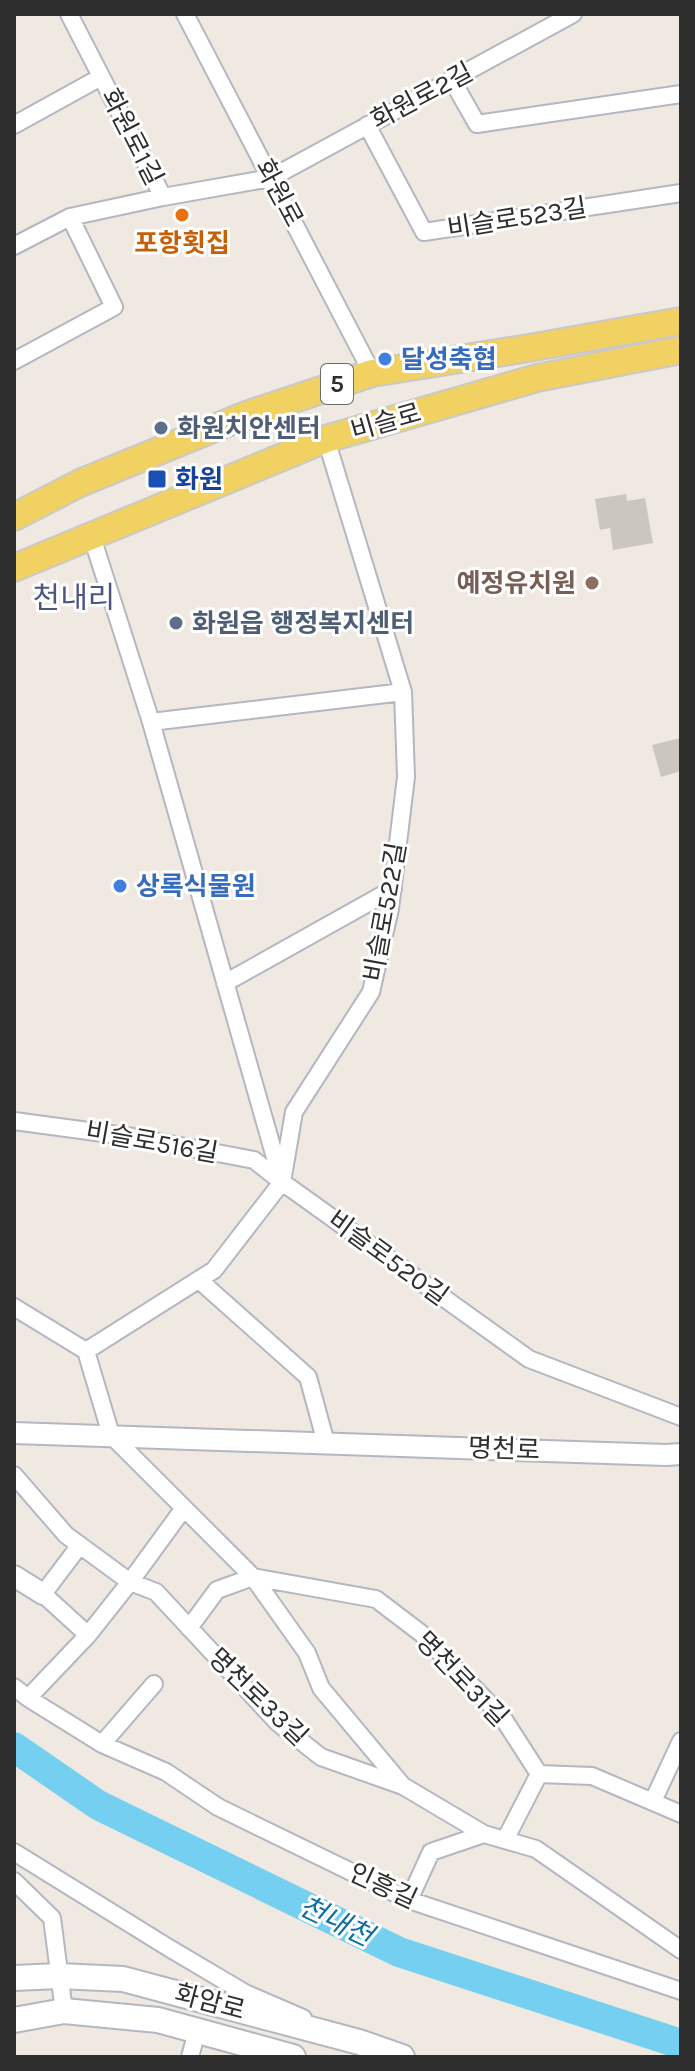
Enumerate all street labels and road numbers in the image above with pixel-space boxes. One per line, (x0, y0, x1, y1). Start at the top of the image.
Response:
street label: 화원로2길 (366, 56, 478, 136)
street label: 화원로1길 (95, 84, 169, 190)
street label: 화원로 (248, 154, 310, 232)
street label: 비슬로523길 (445, 192, 589, 244)
road number: 5 (321, 364, 353, 404)
street label: 비슬로 (347, 397, 425, 447)
street label: 비슬로522길 (358, 840, 412, 984)
street label: 비슬로516길 (83, 1115, 221, 1169)
street label: 비슬로520길 (322, 1204, 454, 1312)
street label: 명천로 (468, 1432, 540, 1466)
street label: 명천로31길 (409, 1625, 515, 1733)
street label: 명천로33길 (202, 1642, 314, 1752)
street label: 인흥길 (344, 1857, 422, 1915)
street label: 화암로 (171, 1978, 249, 2026)

